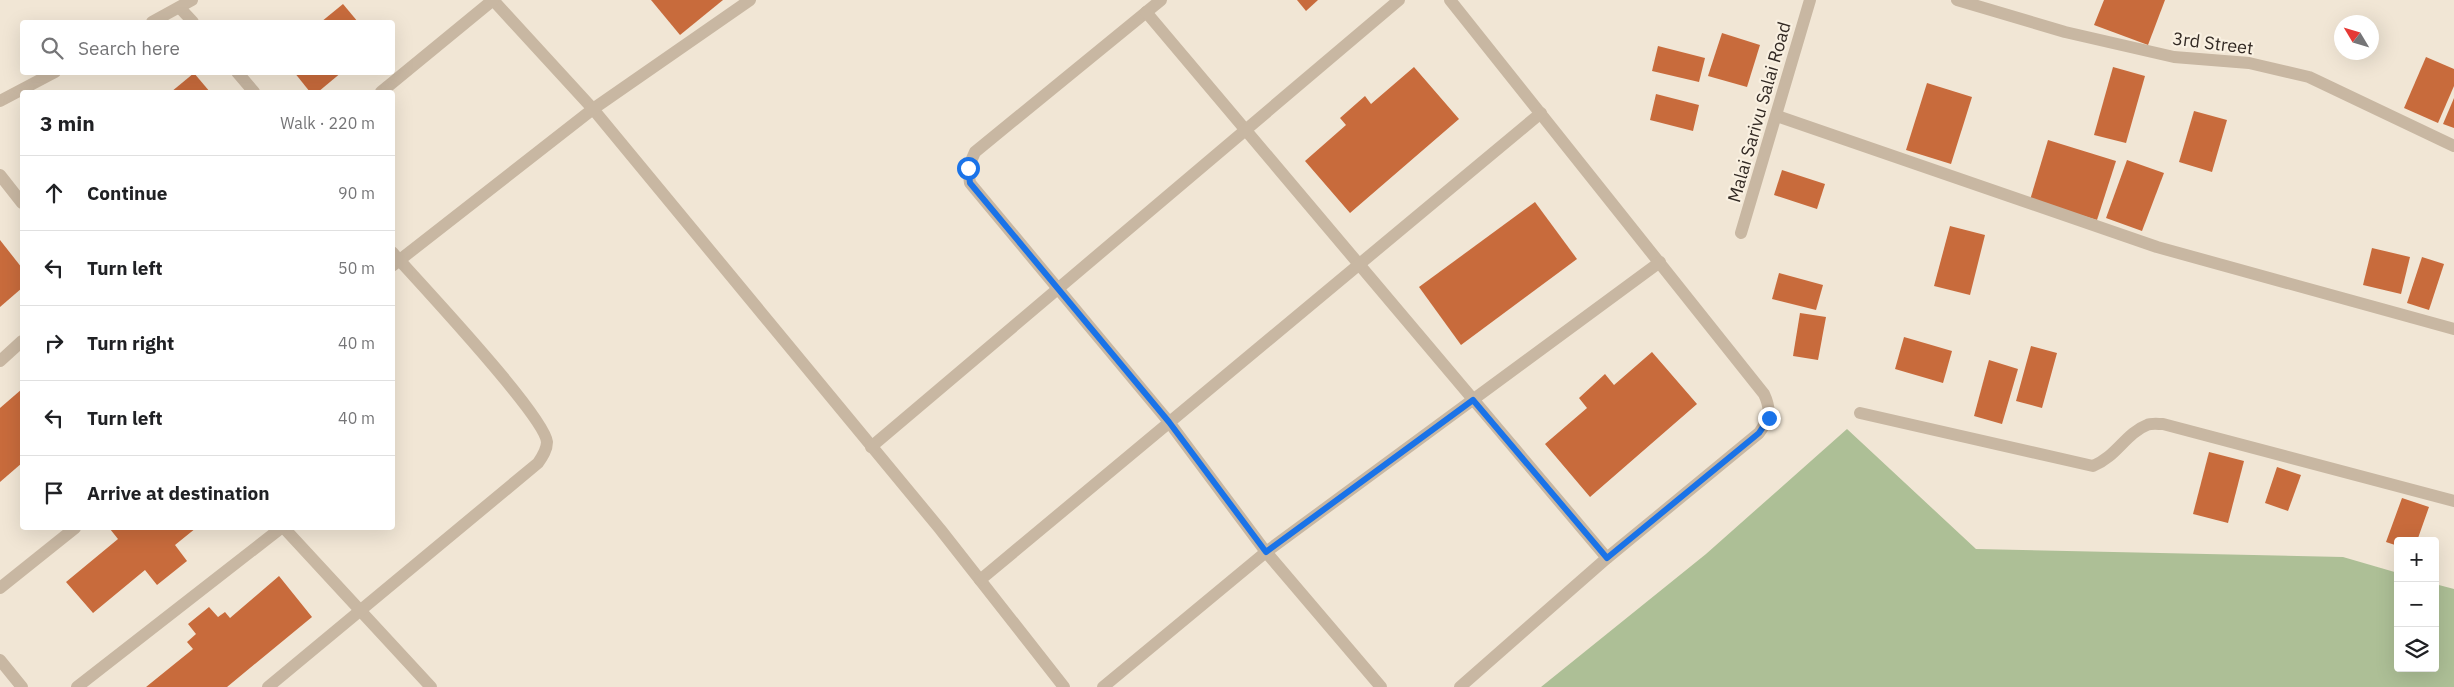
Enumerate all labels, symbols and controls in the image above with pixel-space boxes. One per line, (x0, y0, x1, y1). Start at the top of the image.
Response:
north arrow (2334, 15, 2379, 60)
street label: Malai Sarivu Salai Road (1722, 19, 1796, 205)
search box (20, 20, 395, 75)
street label: 3rd Street (2171, 27, 2255, 59)
icon: search (38, 34, 66, 62)
text: Search here (78, 36, 180, 60)
text: 3 min (40, 109, 95, 137)
text: Walk · 220 m (280, 113, 375, 133)
route start (957, 157, 980, 180)
icon: ahead (40, 179, 68, 207)
text: Continue (87, 181, 167, 205)
text: 90 m (338, 183, 375, 203)
icon: left (40, 254, 68, 282)
text: Turn left (87, 256, 163, 280)
text: 50 m (338, 258, 375, 278)
icon: right (40, 329, 68, 357)
text: Turn right (87, 331, 174, 355)
text: 40 m (338, 333, 375, 353)
icon: left (40, 404, 68, 432)
text: Turn left (87, 406, 163, 430)
route end (1758, 407, 1781, 430)
text: 40 m (338, 408, 375, 428)
icon: arrive (40, 479, 68, 507)
text: Arrive at destination (87, 481, 270, 505)
map controls (2394, 537, 2439, 672)
button: + (2394, 537, 2439, 582)
button: − (2394, 582, 2439, 627)
button: layers (2394, 627, 2439, 672)

